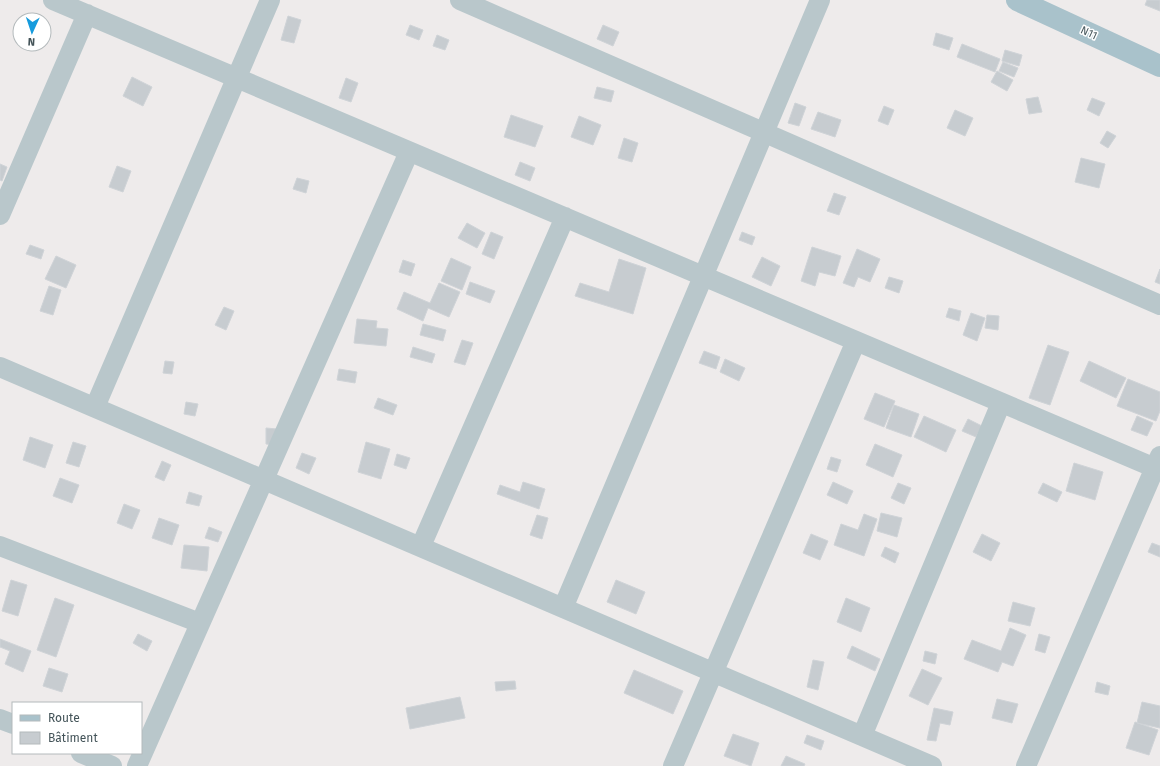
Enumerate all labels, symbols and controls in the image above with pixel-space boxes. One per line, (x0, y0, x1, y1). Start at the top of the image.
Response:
north arrow (12, 12, 52, 52)
street label: N11 (1079, 24, 1099, 42)
text: N (28, 35, 35, 48)
legend (12, 702, 142, 754)
text: Route (48, 711, 80, 725)
text: Bâtiment (48, 731, 98, 745)

